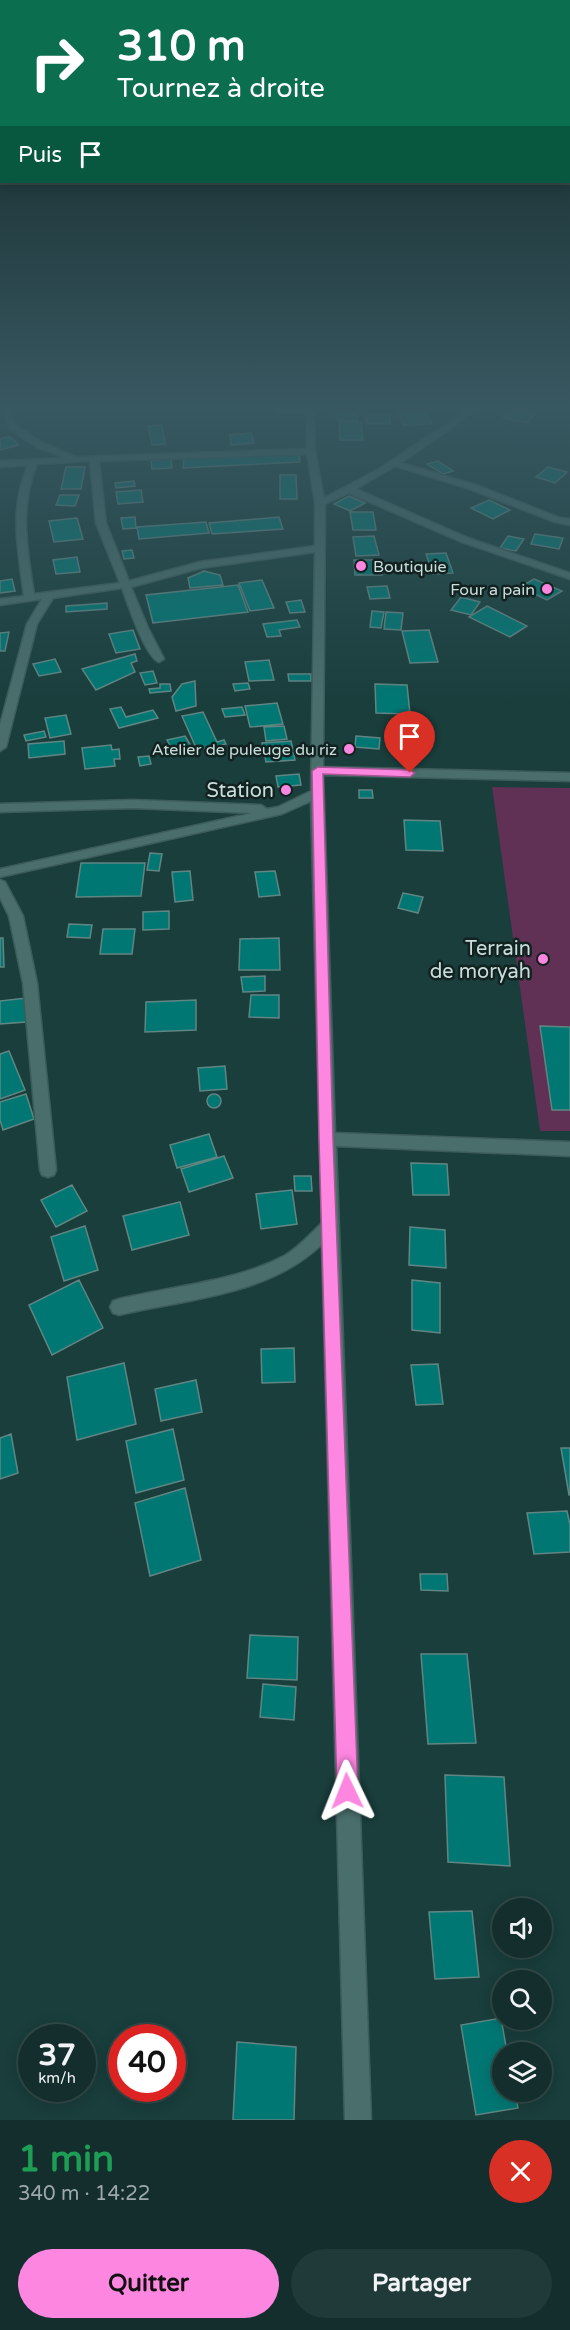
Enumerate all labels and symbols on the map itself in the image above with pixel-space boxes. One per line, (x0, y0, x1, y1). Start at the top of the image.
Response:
place label: Boutiquie (373, 557, 446, 577)
marker: Boutiquie (354, 559, 368, 573)
place label: Four a pain (450, 580, 535, 600)
marker: Four a pain (540, 582, 554, 596)
pin (384, 711, 435, 773)
place label: Atelier de puleuge du riz (152, 740, 337, 760)
marker: Atelier de puleuge du riz (342, 742, 356, 756)
place label: Station (207, 779, 274, 803)
marker: Station (279, 783, 293, 797)
place label: Terrain de moryah (430, 937, 531, 984)
marker: Terrain de moryah (536, 952, 550, 966)
position arrow (315, 1759, 379, 1823)
speed limit sign: 40 (108, 2024, 186, 2102)

